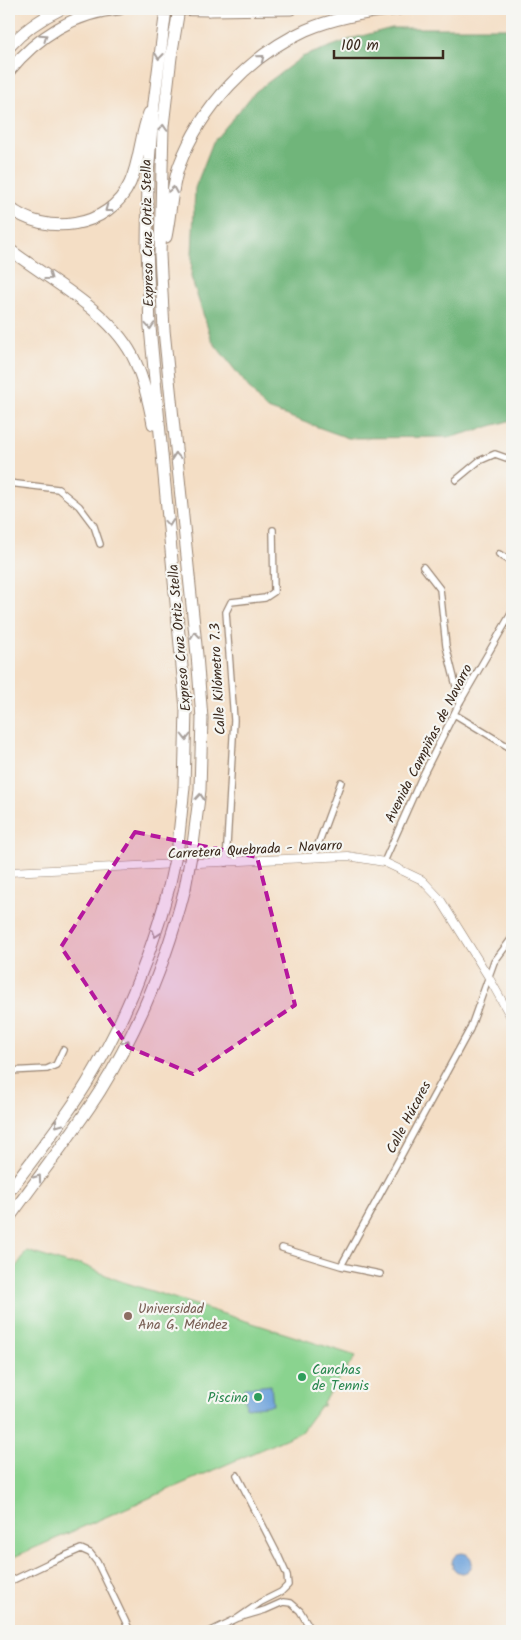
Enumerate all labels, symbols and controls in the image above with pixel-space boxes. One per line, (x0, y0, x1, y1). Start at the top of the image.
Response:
scale bar (334, 28, 442, 60)
one-way arrow (38, 34, 48, 43)
text: 100 m (341, 34, 379, 58)
one-way arrow (154, 52, 165, 60)
one-way arrow (255, 56, 264, 64)
one-way arrow (158, 123, 169, 131)
street label: Expreso Cruz Ortiz Stella (136, 159, 160, 307)
one-way arrow (167, 186, 177, 195)
one-way arrow (104, 203, 114, 212)
one-way arrow (43, 272, 52, 280)
one-way arrow (145, 322, 156, 330)
one-way arrow (171, 451, 182, 459)
one-way arrow (163, 519, 174, 527)
street label: Expreso Cruz Ortiz Stella (163, 563, 197, 712)
street label: Calle Kilómetro 7.3 (204, 622, 232, 736)
one-way arrow (190, 630, 201, 638)
street label: Avenida Campiñas de Navarro (379, 660, 479, 827)
one-way arrow (181, 734, 191, 741)
one-way arrow (194, 793, 205, 801)
street label: Carretera Quebrada - Navarro (167, 834, 343, 866)
one-way arrow (152, 929, 162, 938)
one-way arrow (121, 1039, 131, 1048)
street label: Calle Húcares (381, 1077, 437, 1158)
one-way arrow (55, 1118, 64, 1128)
one-way arrow (32, 1175, 40, 1184)
place label: Universidad Ana G. Méndez (138, 1298, 228, 1336)
marker: Universidad Ana G. Méndez (122, 1310, 134, 1322)
place label: Canchas de Tennis (312, 1359, 369, 1397)
marker: Canchas de Tennis (296, 1371, 308, 1383)
place label: Piscina (208, 1387, 248, 1409)
marker: Piscina (252, 1391, 264, 1403)

